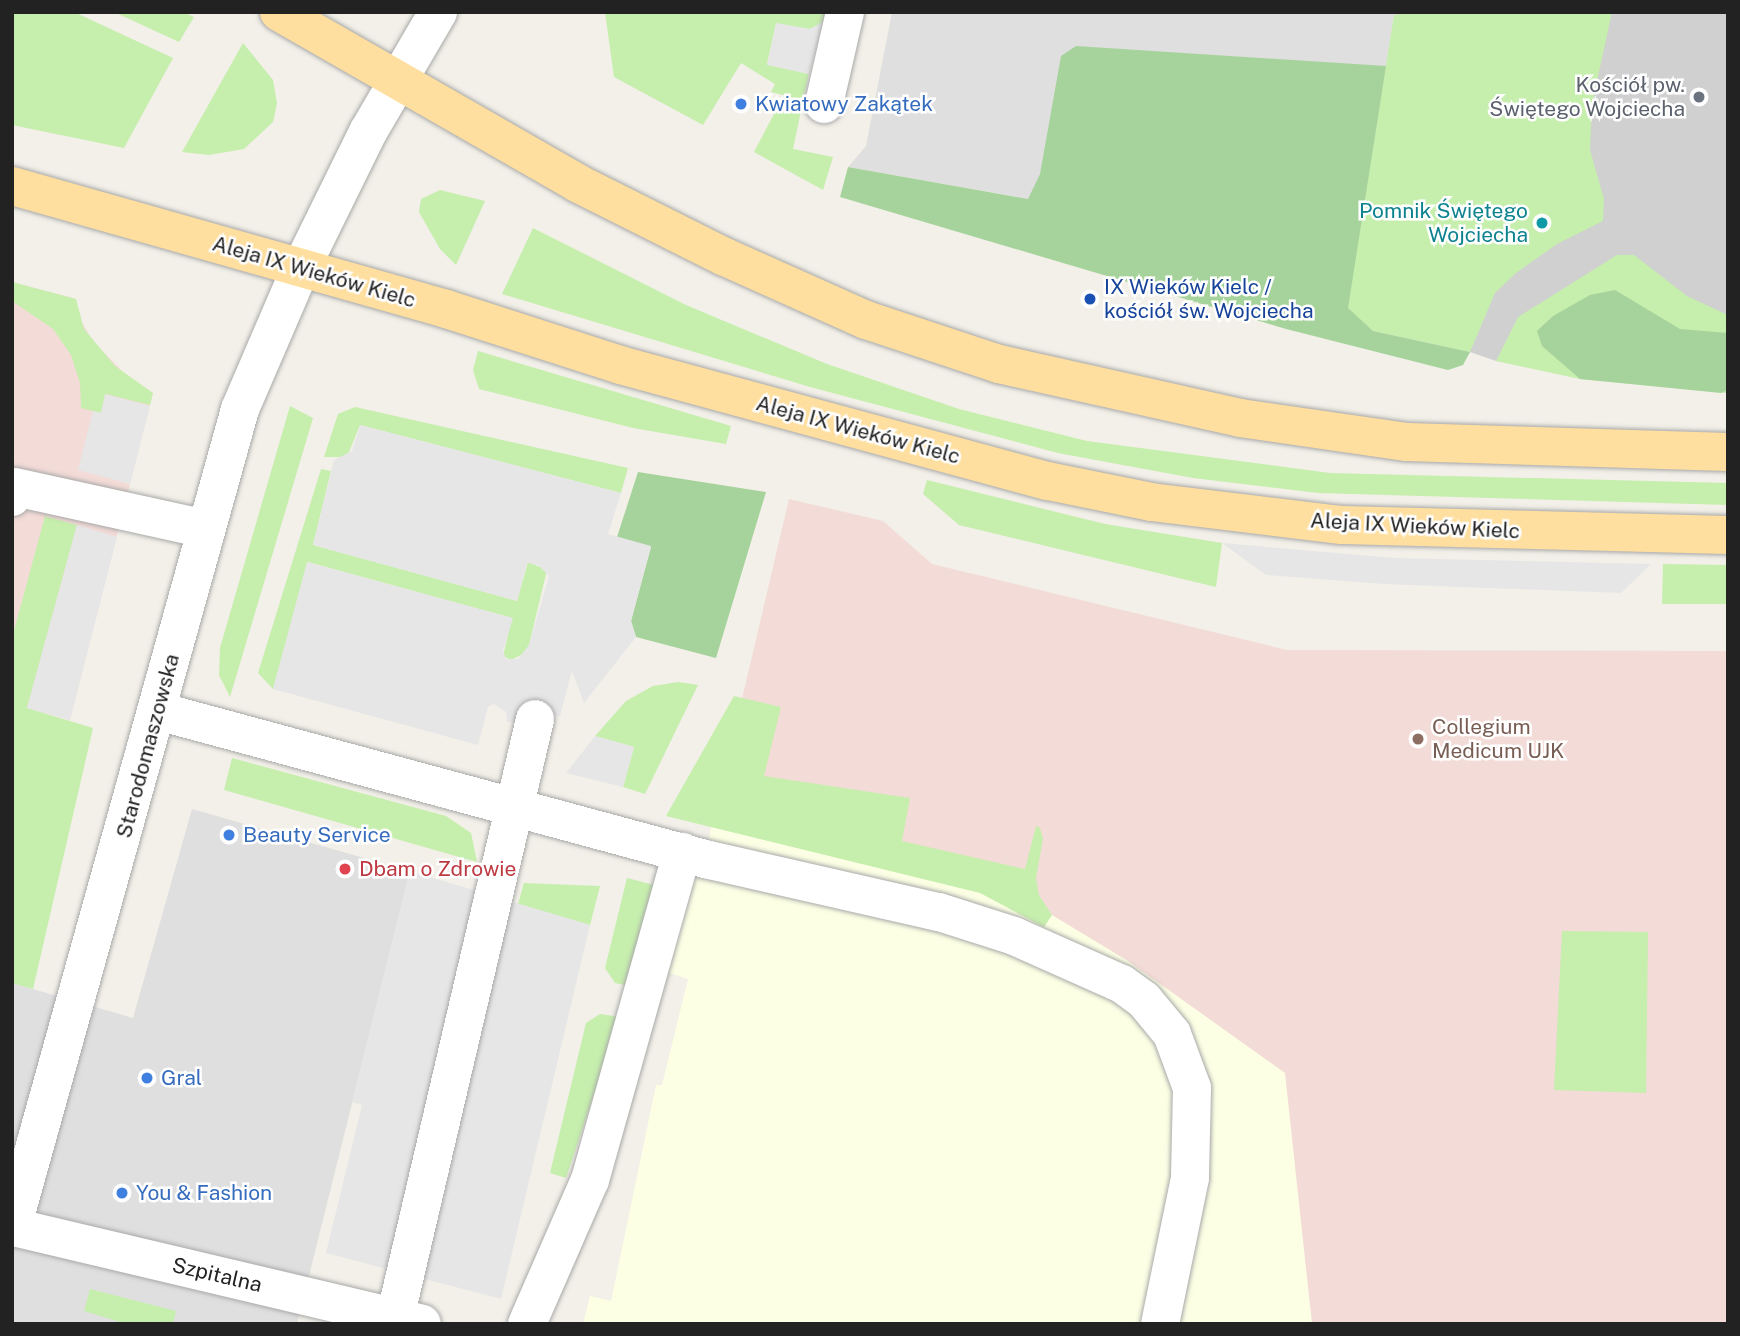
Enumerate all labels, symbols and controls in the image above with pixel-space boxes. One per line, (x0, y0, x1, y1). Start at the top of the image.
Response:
place label: Kościół pw. Świętego Wojciecha (1489, 72, 1685, 122)
marker: Kościół pw. Świętego Wojciecha (1691, 89, 1707, 105)
place label: Kwiatowy Zakątek (755, 91, 933, 117)
marker: Kwiatowy Zakątek (733, 96, 749, 112)
place label: Pomnik Świętego Wojciecha (1359, 198, 1528, 248)
marker: Pomnik Świętego Wojciecha (1534, 215, 1550, 231)
street label: Aleja IX Wieków Kielc (209, 231, 419, 313)
place label: IX Wieków Kielc / kościół św. Wojciecha (1104, 274, 1314, 324)
marker: IX Wieków Kielc / kościół św. Wojciecha (1082, 291, 1098, 307)
street label: Aleja IX Wieków Kielc (753, 391, 963, 469)
street label: Aleja IX Wieków Kielc (1309, 508, 1521, 544)
street label: Starodomaszowska (111, 651, 185, 841)
place label: Collegium Medicum UJK (1432, 714, 1564, 764)
marker: Collegium Medicum UJK (1410, 731, 1426, 747)
place label: Beauty Service (243, 822, 391, 848)
marker: Beauty Service (221, 827, 237, 843)
place label: Dbam o Zdrowie (359, 856, 517, 882)
marker: Dbam o Zdrowie (337, 861, 353, 877)
place label: Gral (161, 1065, 202, 1091)
marker: Gral (139, 1070, 155, 1086)
place label: You & Fashion (136, 1180, 272, 1206)
marker: You & Fashion (114, 1185, 130, 1201)
street label: Szpitalna (170, 1252, 264, 1298)

